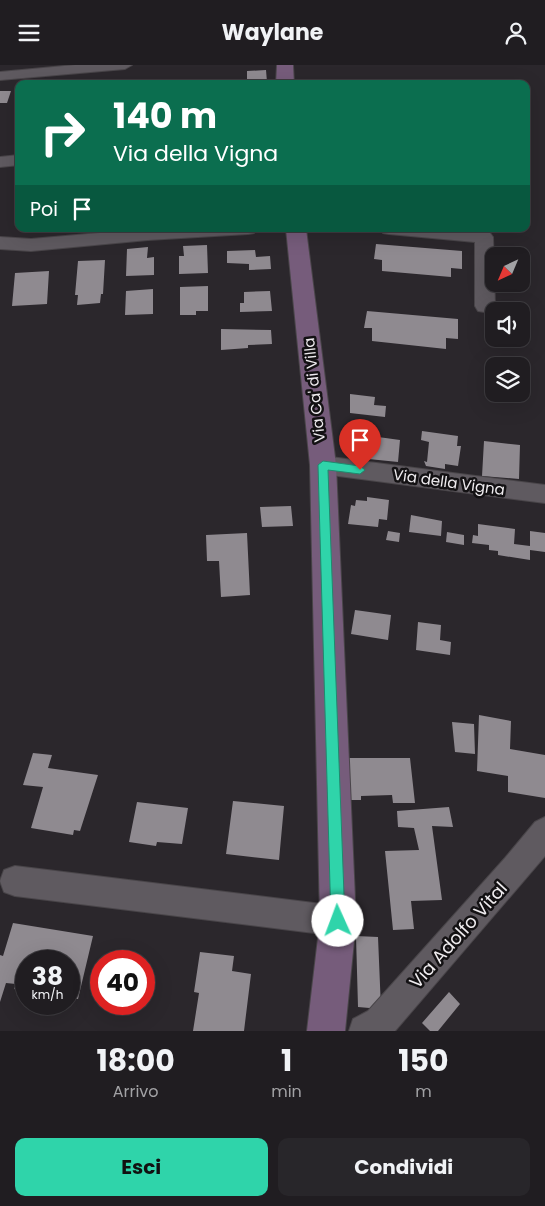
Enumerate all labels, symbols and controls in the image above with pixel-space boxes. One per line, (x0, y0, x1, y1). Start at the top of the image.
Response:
text: Waylane (222, 17, 323, 48)
icon: menu (15, 19, 43, 47)
icon: person (502, 19, 530, 47)
text: 140 m (113, 91, 217, 140)
icon: right (30, 100, 95, 165)
text: Via della Vigna (113, 138, 278, 169)
icon: arrive (68, 195, 96, 223)
text: Poi (30, 196, 58, 223)
north arrow (485, 247, 530, 293)
map controls (485, 247, 530, 402)
button: sound (485, 302, 530, 347)
street label: Via Ca' di Villa (298, 337, 330, 443)
button: layers (485, 357, 530, 402)
pin (339, 419, 381, 470)
icon: arrive (346, 426, 374, 454)
street label: Via della Vigna (392, 464, 506, 500)
street label: Via Adolfo Vital (403, 876, 513, 994)
position arrow (311, 894, 363, 946)
speed limit sign: 40 (90, 950, 155, 1015)
text: 38 (32, 959, 63, 994)
text: km/h (32, 986, 63, 1003)
text: 18:00 (96, 1039, 175, 1082)
text: 1 (281, 1039, 292, 1082)
text: 150 (398, 1039, 449, 1082)
text: Arrivo (113, 1080, 159, 1103)
text: min (271, 1080, 302, 1103)
text: m (415, 1080, 432, 1103)
button: Esci (15, 1138, 268, 1196)
button: Condividi (278, 1138, 530, 1196)

